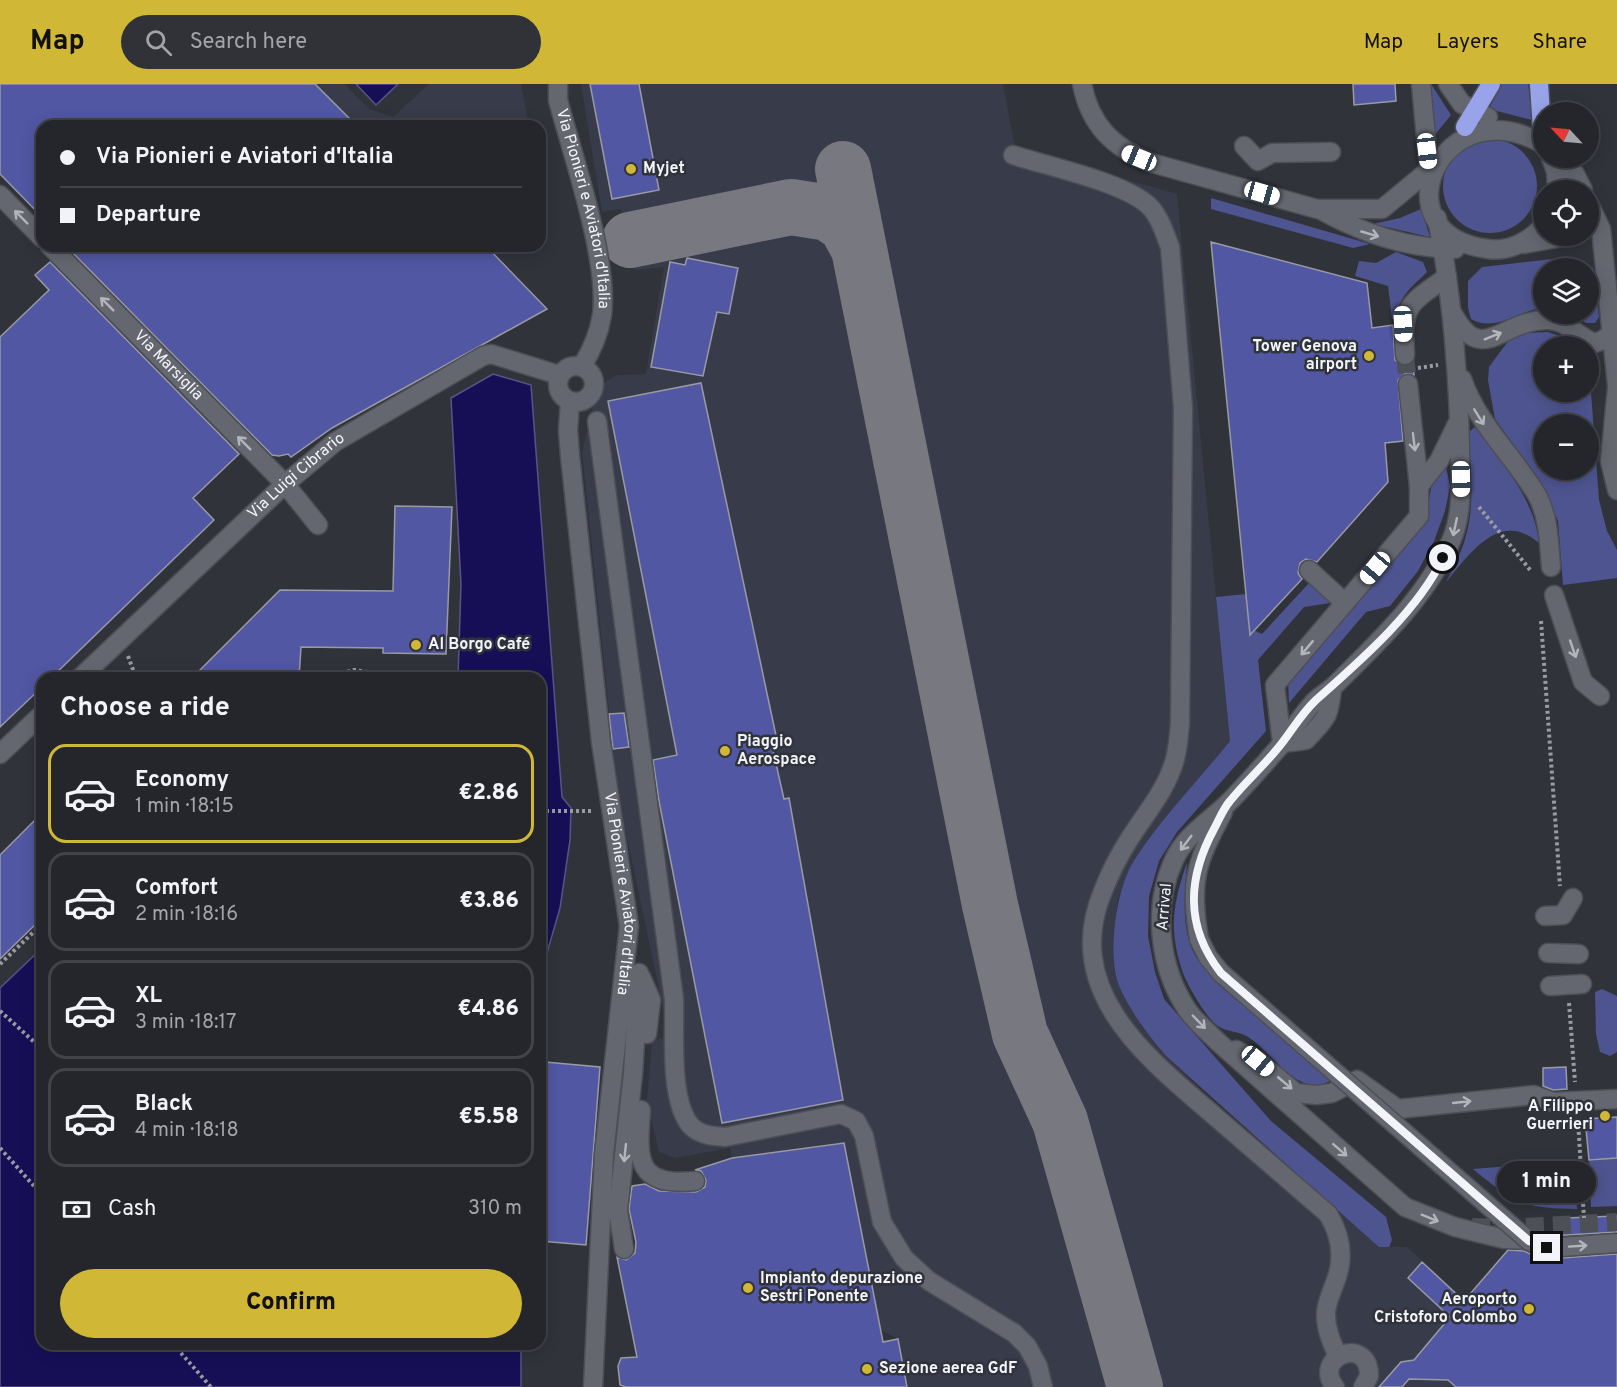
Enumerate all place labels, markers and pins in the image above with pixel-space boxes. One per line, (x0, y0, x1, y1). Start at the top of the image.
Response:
place label: Myjet (643, 159, 685, 179)
marker: Myjet (624, 162, 638, 176)
place label: Tower Genova airport (1253, 337, 1357, 375)
marker: Tower Genova airport (1362, 349, 1376, 363)
place label: Al Borgo Café (428, 635, 530, 655)
marker: Al Borgo Café (409, 638, 423, 652)
place label: Piaggio Aerospace (737, 732, 816, 770)
marker: Piaggio Aerospace (718, 744, 732, 758)
place label: A Filippo Guerrieri (1526, 1097, 1593, 1135)
marker: A Filippo Guerrieri (1598, 1109, 1612, 1123)
place label: Impianto depurazione Sestri Ponente (760, 1269, 923, 1307)
marker: Impianto depurazione Sestri Ponente (741, 1281, 755, 1295)
place label: Aeroporto Cristoforo Colombo (1374, 1290, 1517, 1328)
marker: Aeroporto Cristoforo Colombo (1522, 1302, 1536, 1316)
place label: Sezione aerea GdF (879, 1359, 1017, 1379)
marker: Sezione aerea GdF (860, 1362, 874, 1376)

